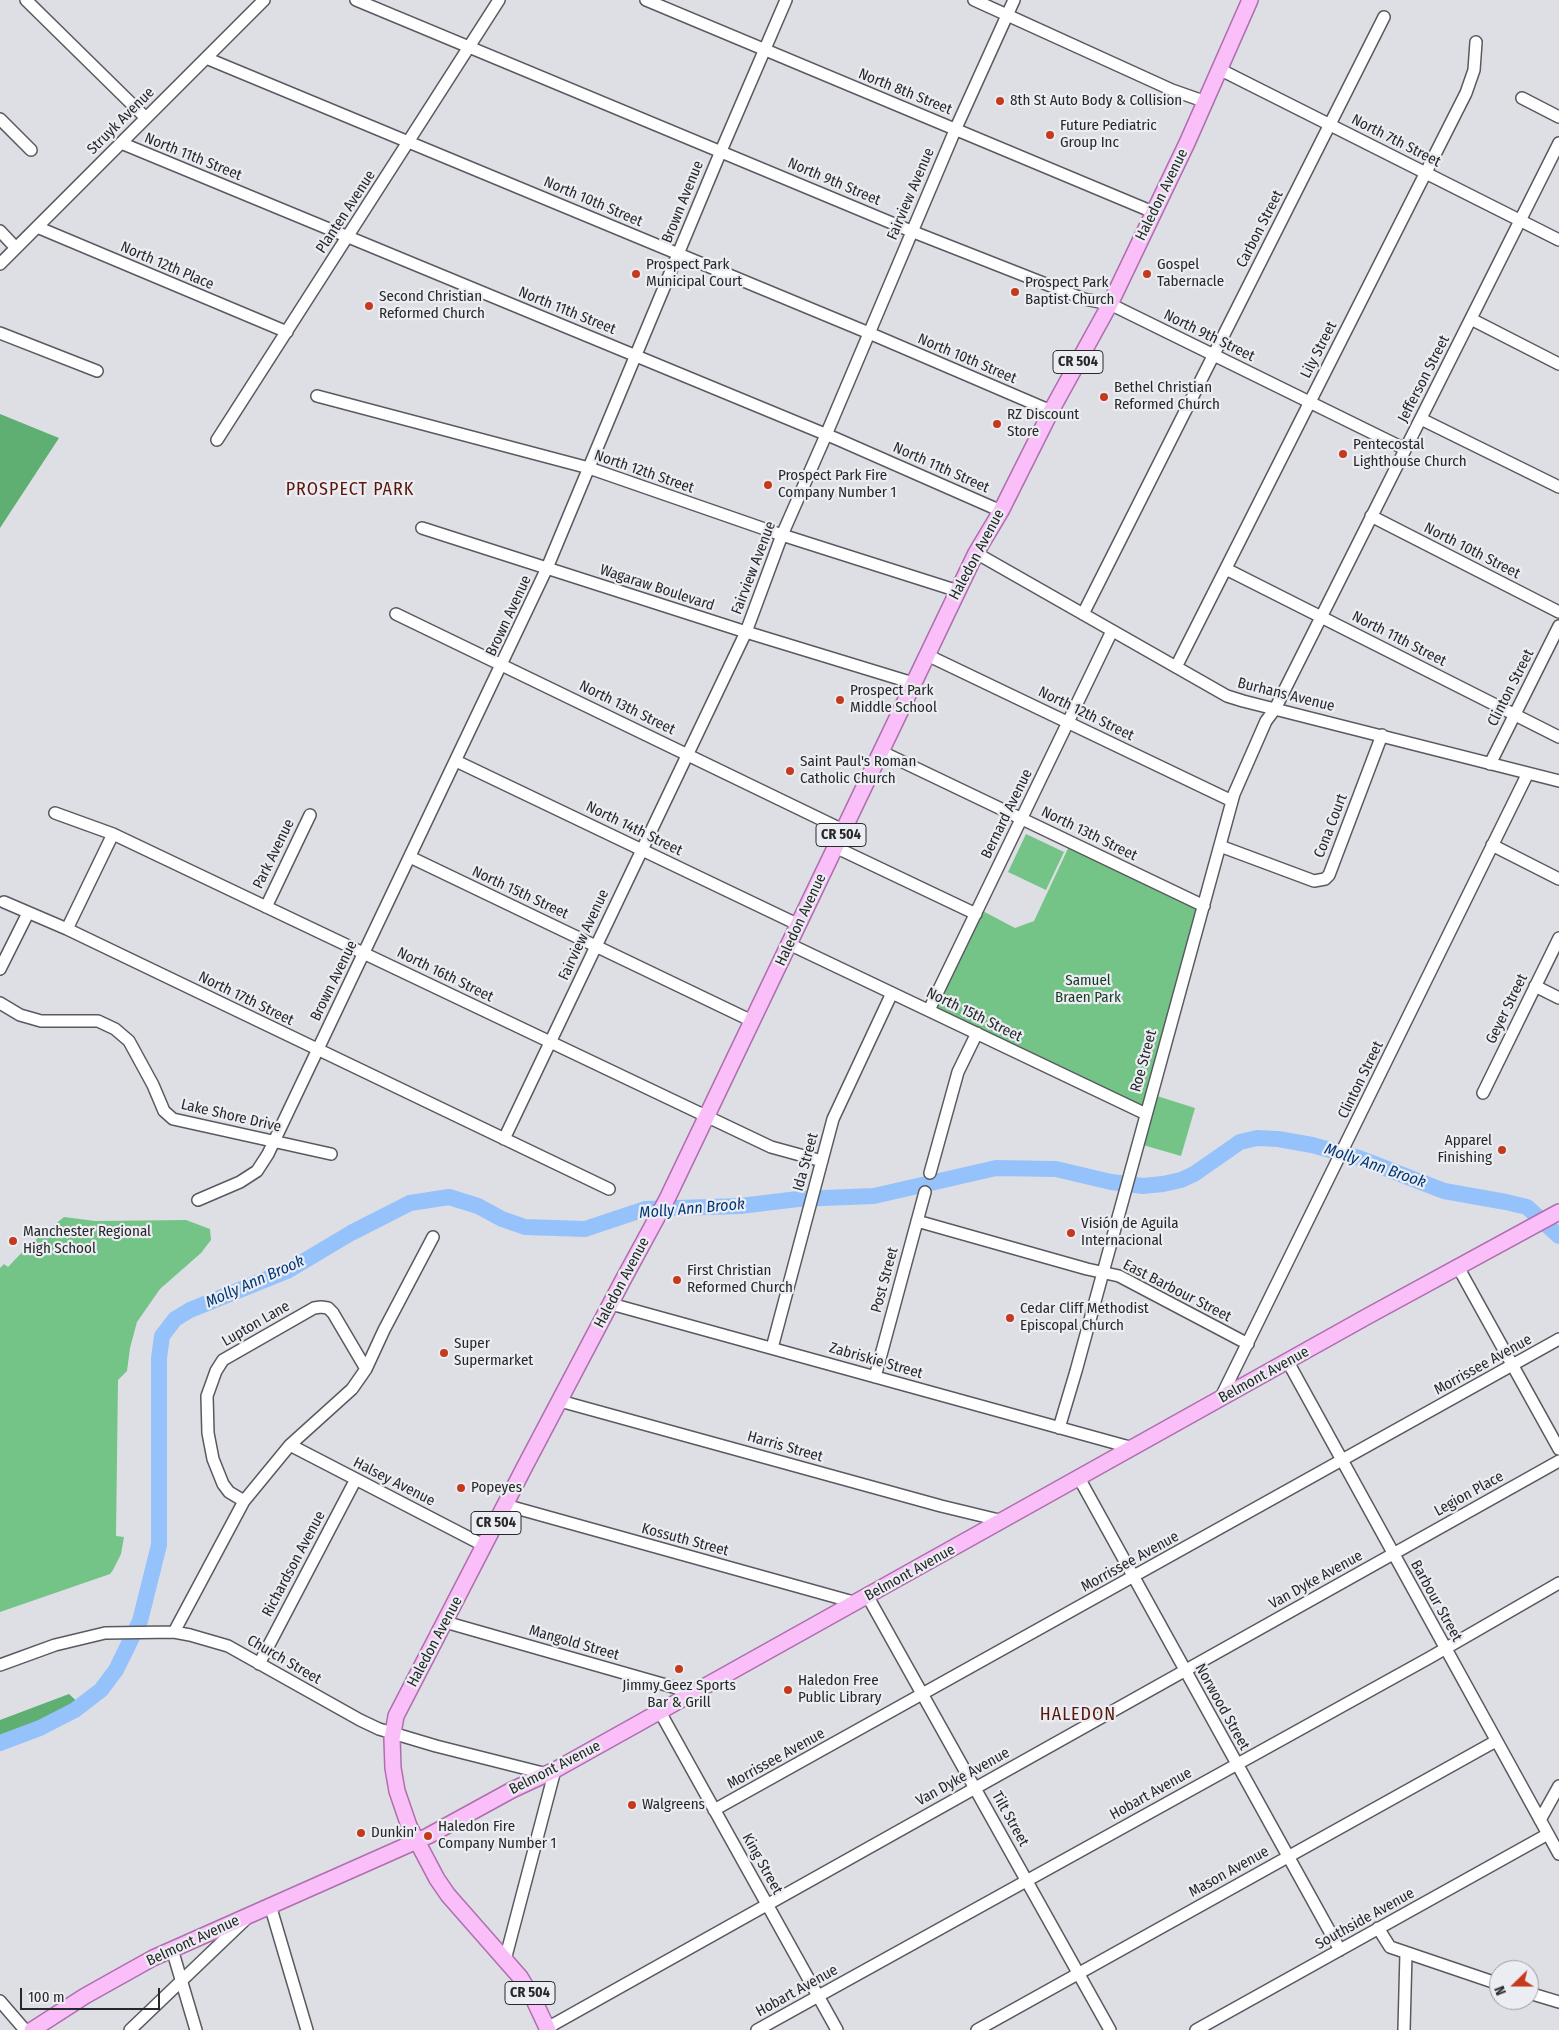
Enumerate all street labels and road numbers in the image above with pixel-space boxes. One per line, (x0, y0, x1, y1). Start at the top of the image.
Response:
street label: North 8th Street (856, 65, 954, 119)
street label: Struyk Avenue (84, 84, 158, 158)
street label: North 7th Street (1348, 111, 1444, 171)
street label: North 11th Street (142, 129, 244, 185)
street label: Fairview Avenue (884, 145, 938, 243)
street label: Haledon Avenue (1132, 146, 1192, 244)
street label: North 9th Street (785, 154, 883, 210)
street label: Brown Avenue (658, 158, 708, 246)
street label: Planten Avenue (312, 167, 380, 257)
street label: North 10th Street (541, 173, 645, 231)
street label: Carbon Street (1233, 187, 1287, 271)
street label: North 12th Place (118, 238, 216, 294)
street label: North 11th Street (516, 283, 618, 339)
street label: North 9th Street (1161, 306, 1257, 366)
street label: Lily Street (1297, 319, 1341, 381)
street label: North 10th Street (915, 330, 1019, 388)
street label: Jefferson Street (1394, 332, 1454, 426)
road number: CR 504 (1053, 351, 1103, 374)
street label: North 11th Street (890, 439, 992, 497)
street label: North 12th Street (592, 447, 696, 497)
street label: Haledon Avenue (946, 507, 1008, 603)
street label: Fairview Avenue (728, 519, 780, 617)
street label: North 10th Street (1421, 519, 1523, 583)
street label: Wagaraw Boulevard (597, 561, 717, 615)
street label: Brown Avenue (482, 573, 536, 659)
street label: North 11th Street (1349, 608, 1449, 670)
street label: Clinton Street (1484, 646, 1538, 730)
street label: Burhans Avenue (1236, 674, 1336, 716)
street label: North 13th Street (576, 677, 678, 739)
street label: North 12th Street (1035, 683, 1137, 745)
street label: Bernard Avenue (978, 766, 1036, 862)
street label: Cona Court (1311, 791, 1351, 861)
street label: North 14th Street (583, 798, 685, 860)
street label: North 13th Street (1038, 803, 1140, 865)
street label: Park Avenue (249, 816, 299, 892)
road number: CR 504 (816, 824, 866, 846)
street label: North 15th Street (469, 863, 571, 923)
street label: Haledon Avenue (772, 871, 830, 969)
street label: Fairview Avenue (555, 887, 613, 983)
street label: Brown Avenue (307, 938, 361, 1024)
street label: North 16th Street (394, 944, 496, 1006)
street label: North 17th Street (195, 968, 297, 1030)
street label: Geyer Street (1482, 971, 1532, 1047)
street label: North 15th Street (923, 984, 1025, 1046)
street label: Roe Street (1127, 1028, 1161, 1094)
street label: Clinton Street (1334, 1038, 1388, 1122)
street label: Lake Shore Drive (179, 1096, 283, 1136)
street label: Ida Street (790, 1131, 822, 1193)
street label: Haledon Avenue (591, 1235, 653, 1331)
street label: Post Street (868, 1245, 902, 1315)
street label: East Barbour Street (1120, 1256, 1234, 1326)
street label: Lupton Lane (219, 1297, 293, 1351)
street label: Morrissee Avenue (1431, 1331, 1535, 1399)
street label: Zabriskie Street (827, 1339, 925, 1383)
street label: Belmont Avenue (1216, 1343, 1312, 1407)
street label: Harris Street (745, 1428, 825, 1466)
street label: Halsey Avenue (350, 1454, 438, 1510)
street label: Legion Place (1431, 1468, 1507, 1520)
street label: Richardson Avenue (259, 1508, 329, 1620)
road number: CR 504 (471, 1512, 521, 1535)
street label: Kossuth Street (640, 1520, 730, 1560)
street label: Morrissee Avenue (1078, 1528, 1182, 1596)
street label: Belmont Avenue (862, 1541, 958, 1605)
street label: Van Dyke Avenue (1266, 1547, 1366, 1613)
street label: Barbour Street (1406, 1557, 1466, 1645)
street label: Haledon Avenue (404, 1594, 466, 1690)
street label: Mangold Street (527, 1622, 621, 1664)
street label: Church Street (244, 1632, 324, 1688)
street label: Norwood Street (1191, 1661, 1253, 1753)
street label: Morrissee Avenue (724, 1725, 828, 1793)
street label: Belmont Avenue (506, 1737, 604, 1799)
street label: Van Dyke Avenue (913, 1744, 1013, 1810)
street label: Hobart Avenue (1107, 1764, 1195, 1824)
street label: Tilt Street (988, 1788, 1032, 1850)
street label: King Street (738, 1830, 786, 1898)
street label: Mason Avenue (1186, 1843, 1272, 1901)
street label: Southside Avenue (1312, 1884, 1418, 1954)
street label: Belmont Avenue (144, 1912, 242, 1970)
street label: Hobart Avenue (753, 1961, 841, 2021)
road number: CR 504 (505, 1982, 555, 2005)

